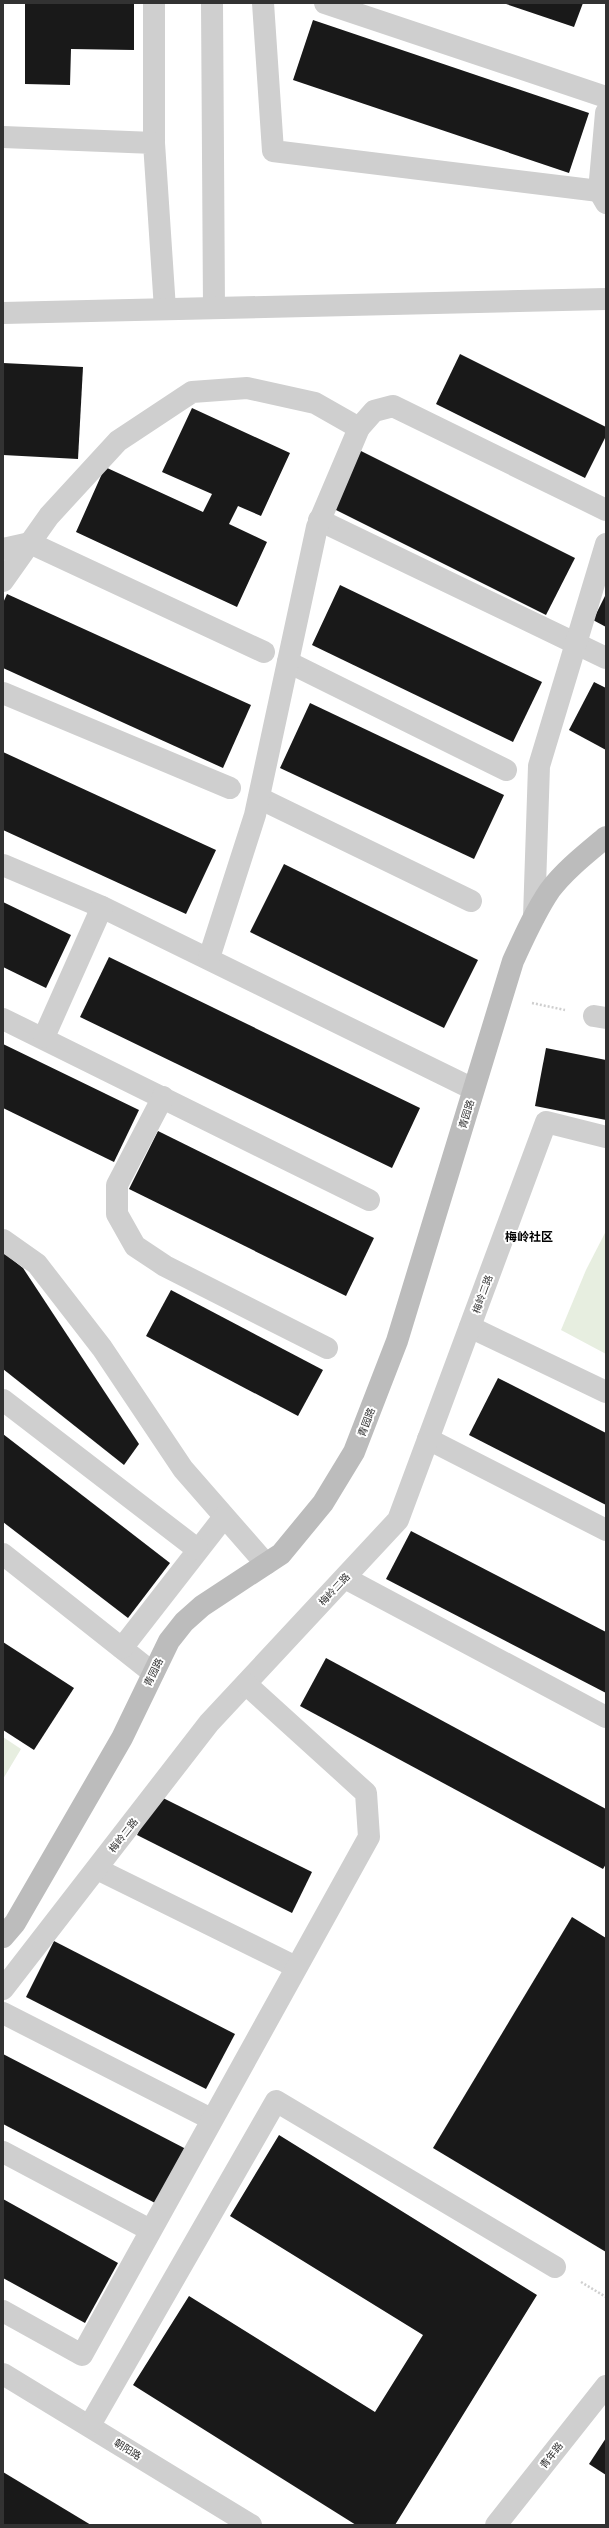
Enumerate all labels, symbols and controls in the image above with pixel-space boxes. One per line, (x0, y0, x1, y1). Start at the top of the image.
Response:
street label: 青园路 (455, 1098, 477, 1130)
district label: 梅岭社区 (505, 1228, 553, 1245)
street label: 梅岭二路 (469, 1273, 495, 1315)
street label: 青园路 (354, 1405, 378, 1439)
street label: 梅岭二路 (315, 1570, 353, 1608)
street label: 青园路 (140, 1655, 166, 1689)
street label: 梅岭二路 (105, 1815, 141, 1855)
street label: 朝阳路 (112, 2435, 144, 2463)
street label: 青年路 (536, 2439, 566, 2471)

